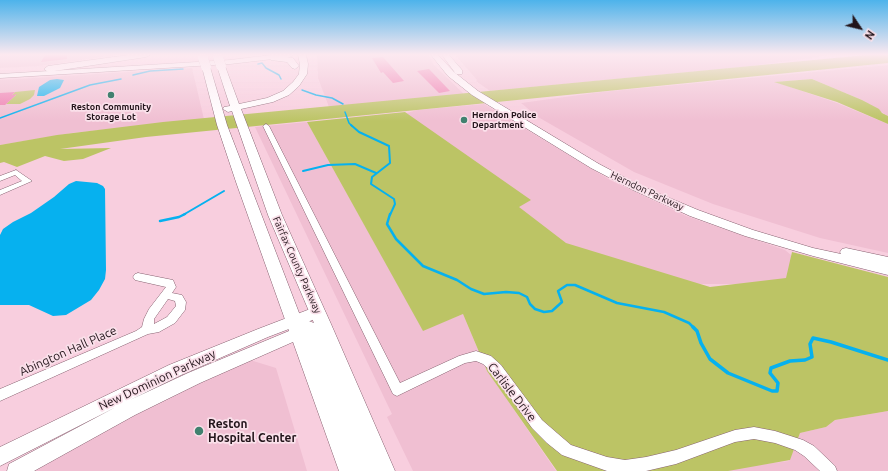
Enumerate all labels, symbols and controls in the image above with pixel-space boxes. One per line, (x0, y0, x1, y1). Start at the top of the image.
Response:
north arrow (840, 8, 880, 48)
text: N (863, 28, 877, 42)
marker: Reston Community Storage Lot (106, 90, 116, 100)
place label: Reston Community Storage Lot (71, 102, 151, 123)
place label: Herndon Police Department (472, 110, 537, 131)
marker: Herndon Police Department (459, 115, 469, 125)
street label: Herndon Parkway (609, 169, 685, 213)
street label: Fairfax County Parkway (270, 215, 324, 315)
street label: Abington Hall Place (17, 323, 119, 379)
street label: New Dominion Parkway (96, 347, 218, 413)
street label: Carlisle Drive (485, 360, 539, 424)
place label: Reston Hospital Center (208, 417, 296, 445)
marker: Reston Hospital Center (193, 425, 205, 437)

